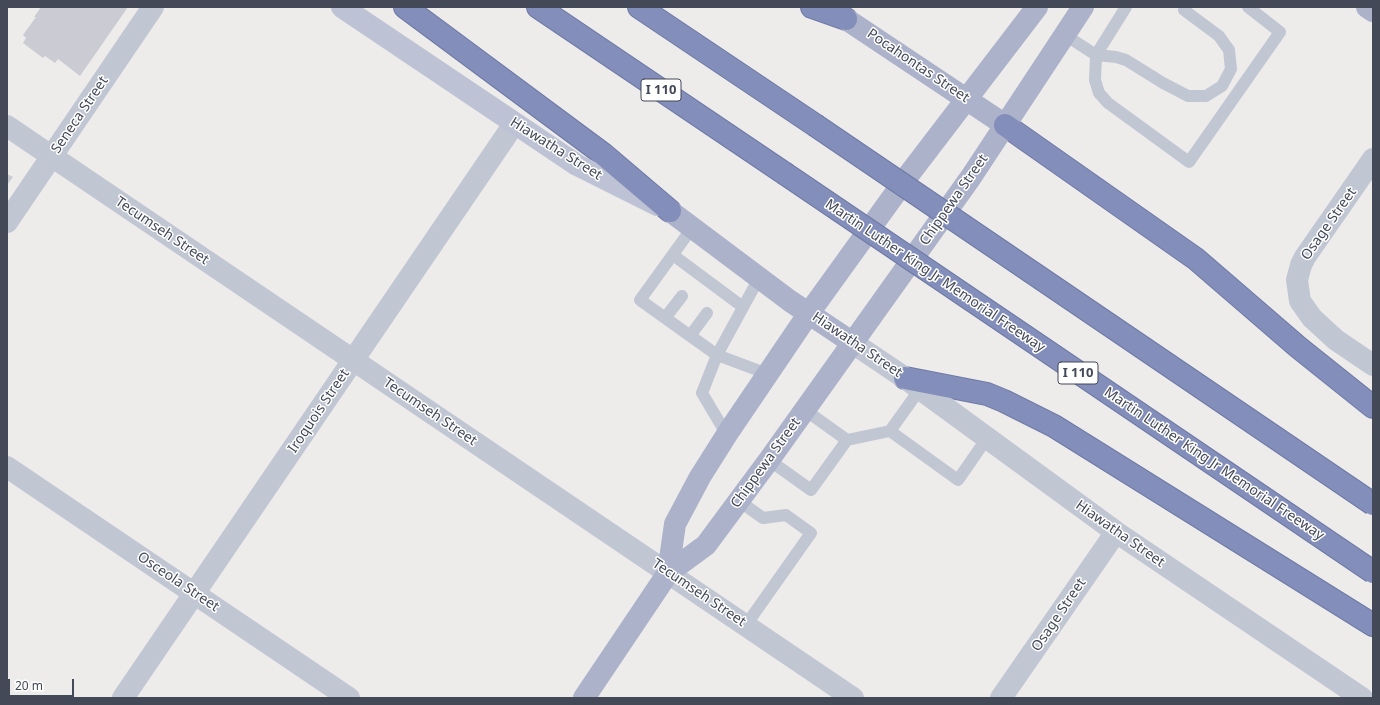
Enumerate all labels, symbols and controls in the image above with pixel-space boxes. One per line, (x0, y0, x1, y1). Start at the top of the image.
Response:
street label: Pocahontas Street (864, 26, 972, 106)
street label: Seneca Street (48, 73, 112, 157)
road number: I 110 (641, 79, 681, 101)
street label: Hiawatha Street (507, 114, 605, 184)
street label: Chippewa Street (916, 151, 992, 249)
street label: Osage Street (1298, 184, 1360, 264)
street label: Tecumseh Street (112, 194, 212, 268)
street label: Martin Luther King Jr Memorial Freeway (822, 196, 1048, 356)
street label: Hiawatha Street (809, 309, 905, 381)
road number: I 110 (1058, 362, 1098, 384)
street label: Iroquois Street (285, 366, 353, 456)
street label: Tecumseh Street (380, 375, 480, 449)
street label: Martin Luther King Jr Memorial Freeway (1101, 384, 1327, 544)
street label: Chippewa Street (728, 415, 804, 511)
street label: Hiawatha Street (1072, 497, 1168, 571)
street label: Osceola Street (134, 548, 222, 616)
street label: Tecumseh Street (649, 556, 749, 630)
street label: Osage Street (1028, 575, 1090, 655)
scale bar (10, 671, 76, 697)
text: 20 m (15, 677, 43, 694)

